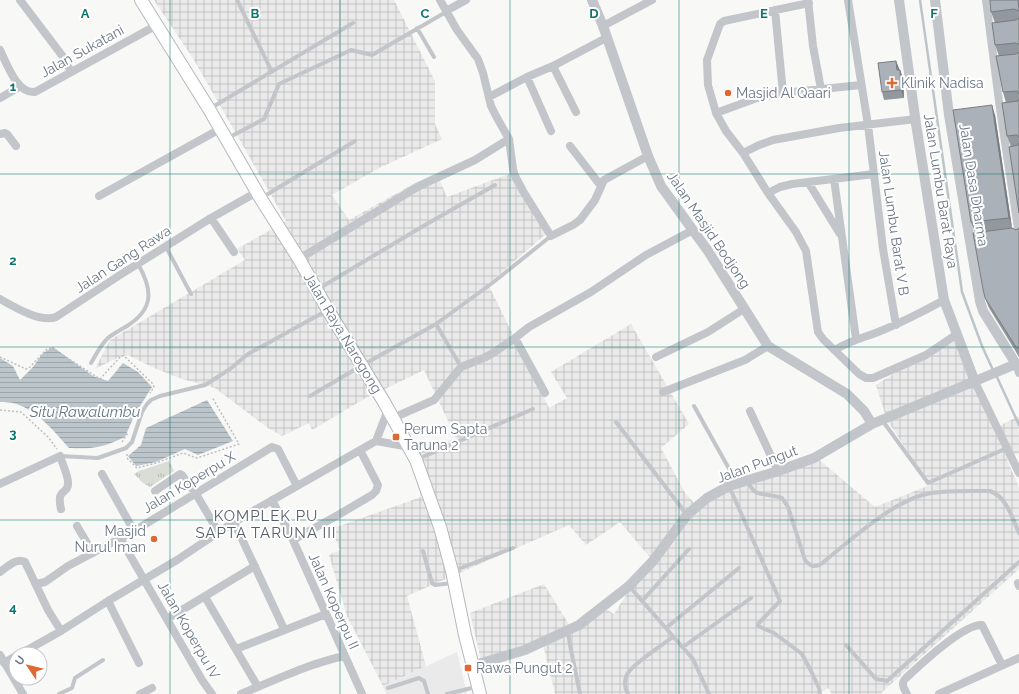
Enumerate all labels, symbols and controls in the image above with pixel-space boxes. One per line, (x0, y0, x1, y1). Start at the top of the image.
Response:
text: A (81, 6, 90, 21)
text: B (251, 6, 260, 21)
text: C (421, 6, 430, 21)
text: D (589, 6, 599, 21)
text: E (760, 6, 768, 21)
text: F (930, 6, 938, 21)
street label: Jalan Sukatani (38, 22, 126, 80)
place label: Klinik Nadisa (901, 75, 984, 91)
marker: Klinik Nadisa (886, 77, 898, 89)
text: 1 (10, 79, 17, 94)
place label: Masjid Al Qaari (736, 85, 831, 101)
marker: Masjid Al Qaari (723, 88, 733, 98)
street label: Jalan Lumbu Barat Raya (921, 113, 961, 269)
street label: Jalan Dasa Dharma (956, 122, 992, 248)
street label: Jalan Lumbu Barat V B (876, 149, 912, 297)
street label: Jalan Masjid Bodjong (664, 169, 754, 291)
street label: Jalan Gang Rawa (72, 222, 174, 296)
text: 2 (9, 253, 17, 268)
street label: Jalan Raya Narogong (301, 270, 385, 396)
water label: Situ Rawalumbu (29, 403, 141, 421)
place label: Perum Sapta Taruna 2 (404, 421, 487, 453)
text: 3 (9, 426, 17, 441)
marker: Perum Sapta Taruna 2 (391, 432, 401, 442)
street label: Jalan Pungut (715, 442, 800, 486)
street label: Jalan Koperpu X (140, 448, 238, 516)
district label: KOMPLEK PU SAPTA TARUNA III (195, 507, 337, 542)
place label: Masjid Nurul Iman (75, 523, 146, 555)
marker: Masjid Nurul Iman (149, 534, 159, 544)
street label: Jalan Koperpu II (306, 550, 362, 652)
street label: Jalan Koperpu IV (155, 579, 224, 682)
text: 4 (9, 600, 17, 615)
north arrow (8, 646, 48, 686)
text: U (13, 653, 28, 668)
place label: Rawa Pungut 2 (476, 660, 573, 676)
marker: Rawa Pungut 2 (463, 663, 473, 673)

